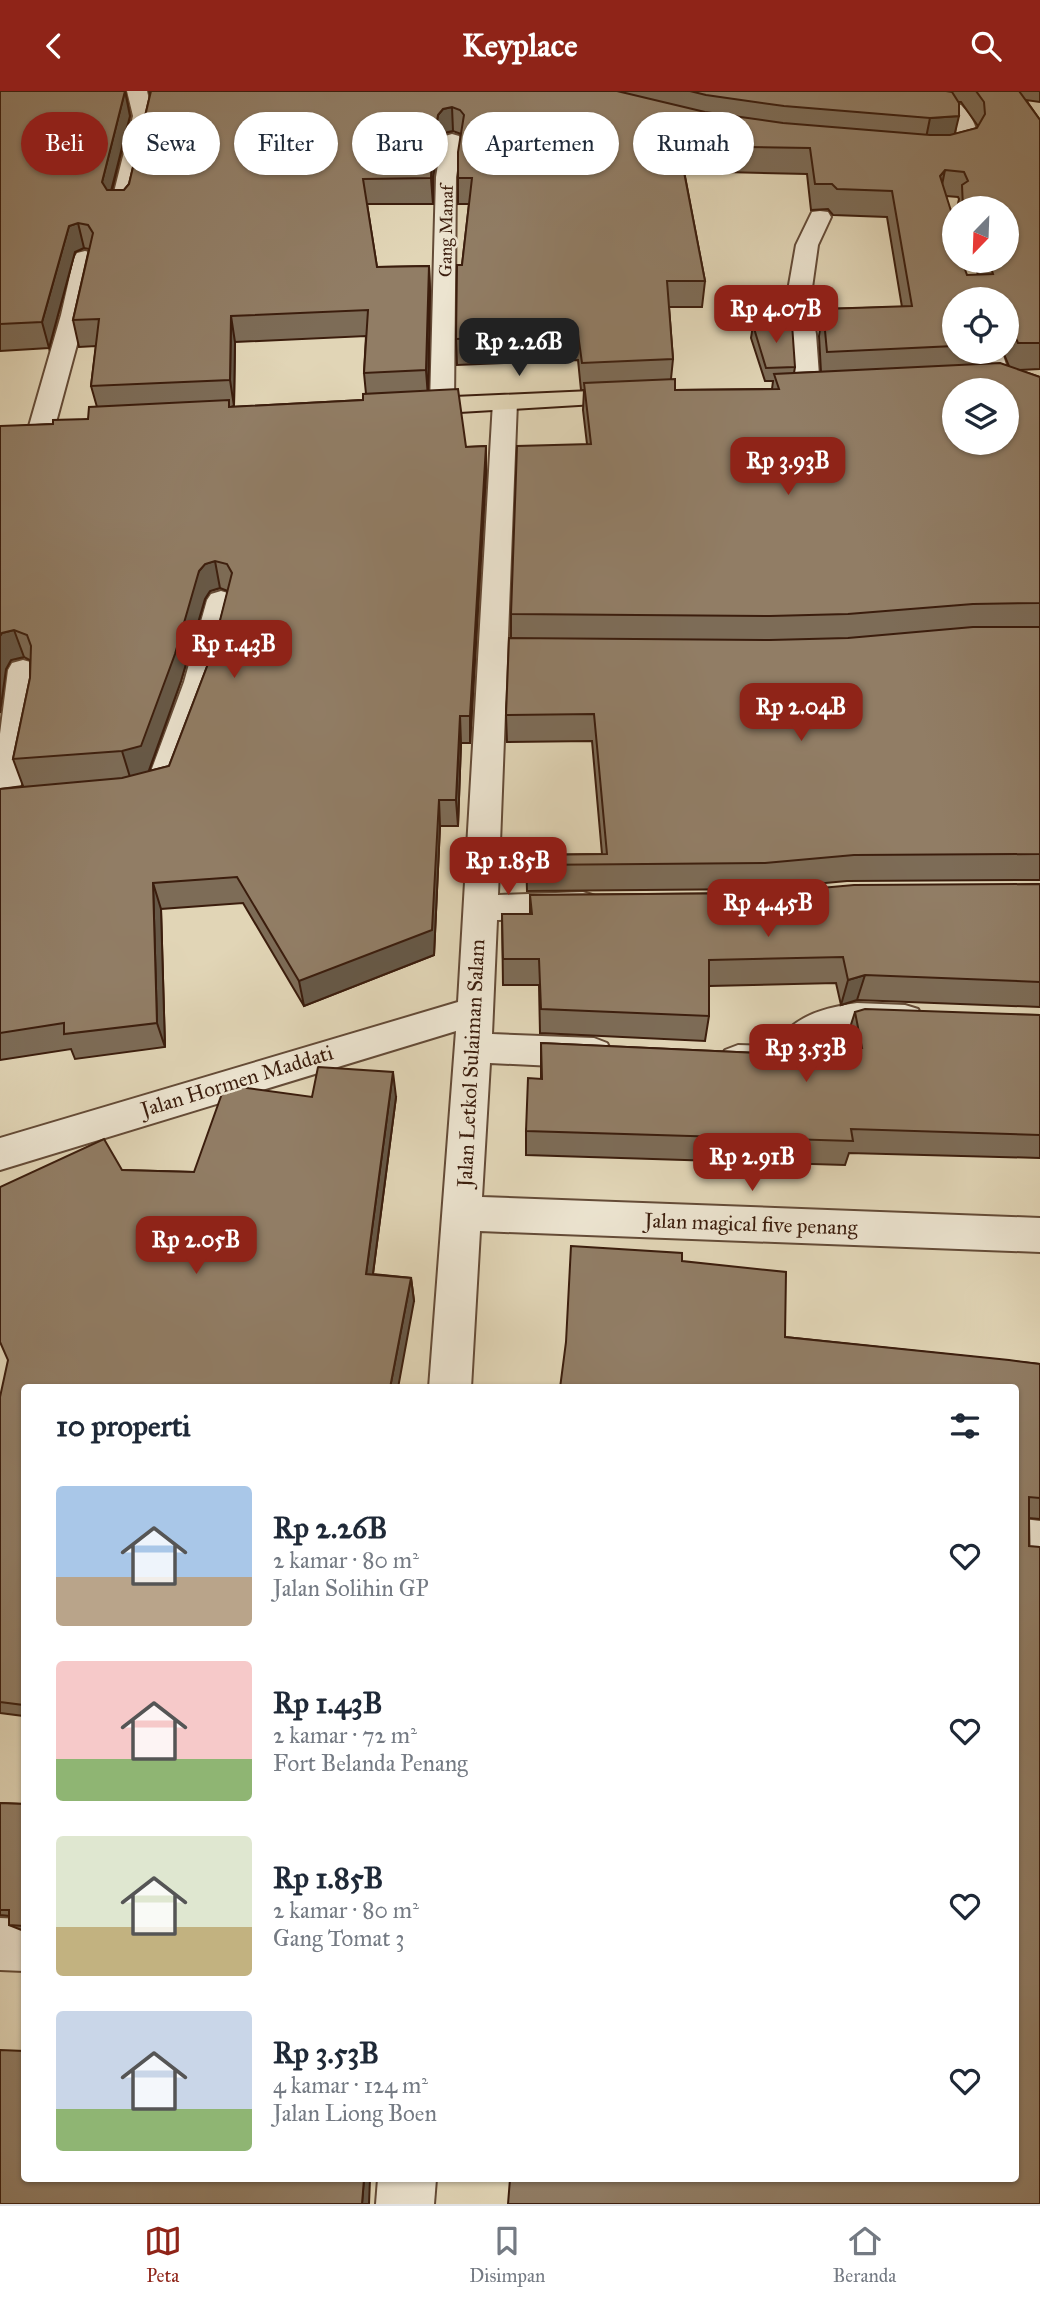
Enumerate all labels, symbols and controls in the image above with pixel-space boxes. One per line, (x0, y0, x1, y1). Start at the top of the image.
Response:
text: Keyplace (462, 26, 578, 65)
icon: back (35, 27, 73, 65)
icon: search (967, 27, 1005, 65)
chip: Beli (21, 112, 108, 175)
chip: Sewa (122, 112, 220, 175)
chip: Filter (234, 112, 338, 175)
chip: Baru (352, 112, 448, 175)
chip: Apartemen (462, 112, 619, 175)
chip: Rumah (633, 112, 754, 175)
street label: Gang Manaf (434, 182, 459, 277)
north arrow (942, 196, 1018, 273)
map controls (942, 196, 1019, 455)
pin: Rp 4.07B (704, 285, 848, 345)
button: locate (942, 287, 1019, 364)
text: Rp 4.07B (730, 294, 822, 322)
pin: Rp 2.26B (447, 319, 591, 378)
text: Rp 2.26B (475, 327, 563, 355)
button: layers (942, 378, 1019, 455)
pin: Rp 3.93B (716, 437, 860, 497)
text: Rp 3.93B (746, 446, 830, 474)
pin: Rp 1.43B (162, 621, 306, 680)
text: Rp 1.43B (192, 629, 276, 657)
pin: Rp 2.04B (729, 683, 873, 743)
text: Rp 2.04B (756, 692, 846, 720)
pin: Rp 1.85B (436, 837, 580, 897)
text: Rp 1.85B (466, 846, 550, 874)
pin: Rp 4.45B (696, 879, 840, 939)
text: Rp 4.45B (723, 888, 813, 916)
street label: Jalan Letkol Sulaiman Salam (451, 938, 491, 1190)
pin: Rp 3.53B (734, 1025, 878, 1084)
text: Rp 3.53B (765, 1033, 847, 1061)
street label: Jalan Hormen Maddati (136, 1039, 336, 1123)
pin: Rp 2.91B (680, 1133, 824, 1193)
text: Rp 2.91B (709, 1142, 795, 1170)
street label: Jalan magical five penang (642, 1207, 858, 1241)
pin: Rp 2.05B (124, 1217, 268, 1276)
text: Rp 2.05B (152, 1225, 240, 1253)
icon: filters (946, 1407, 984, 1445)
text: 10 properti (56, 1408, 191, 1444)
text: Rp 2.26B (273, 1510, 387, 1546)
icon: home (112, 1514, 196, 1598)
icon: heart (946, 1537, 984, 1575)
text: 2 kamar · 80 m² (273, 1546, 419, 1574)
text: Jalan Solihin GP (273, 1574, 429, 1602)
text: Rp 1.43B (273, 1685, 383, 1721)
icon: home (112, 1689, 196, 1773)
icon: heart (946, 1712, 984, 1750)
text: 2 kamar · 72 m² (273, 1721, 417, 1749)
text: Fort Belanda Penang (273, 1749, 468, 1777)
text: Rp 1.85B (273, 1860, 383, 1896)
icon: home (112, 1864, 196, 1948)
icon: heart (946, 1887, 984, 1925)
text: 2 kamar · 80 m² (273, 1896, 419, 1924)
text: Gang Tomat 3 (273, 1924, 405, 1952)
text: Rp 3.53B (273, 2035, 379, 2071)
icon: home (112, 2039, 196, 2123)
icon: heart (946, 2062, 984, 2100)
text: 4 kamar · 124 m² (273, 2071, 428, 2099)
text: Jalan Liong Boen (273, 2099, 437, 2127)
tab: Peta (144, 2222, 182, 2287)
tab: Disimpan (469, 2222, 545, 2287)
tab: Beranda (833, 2222, 896, 2287)

